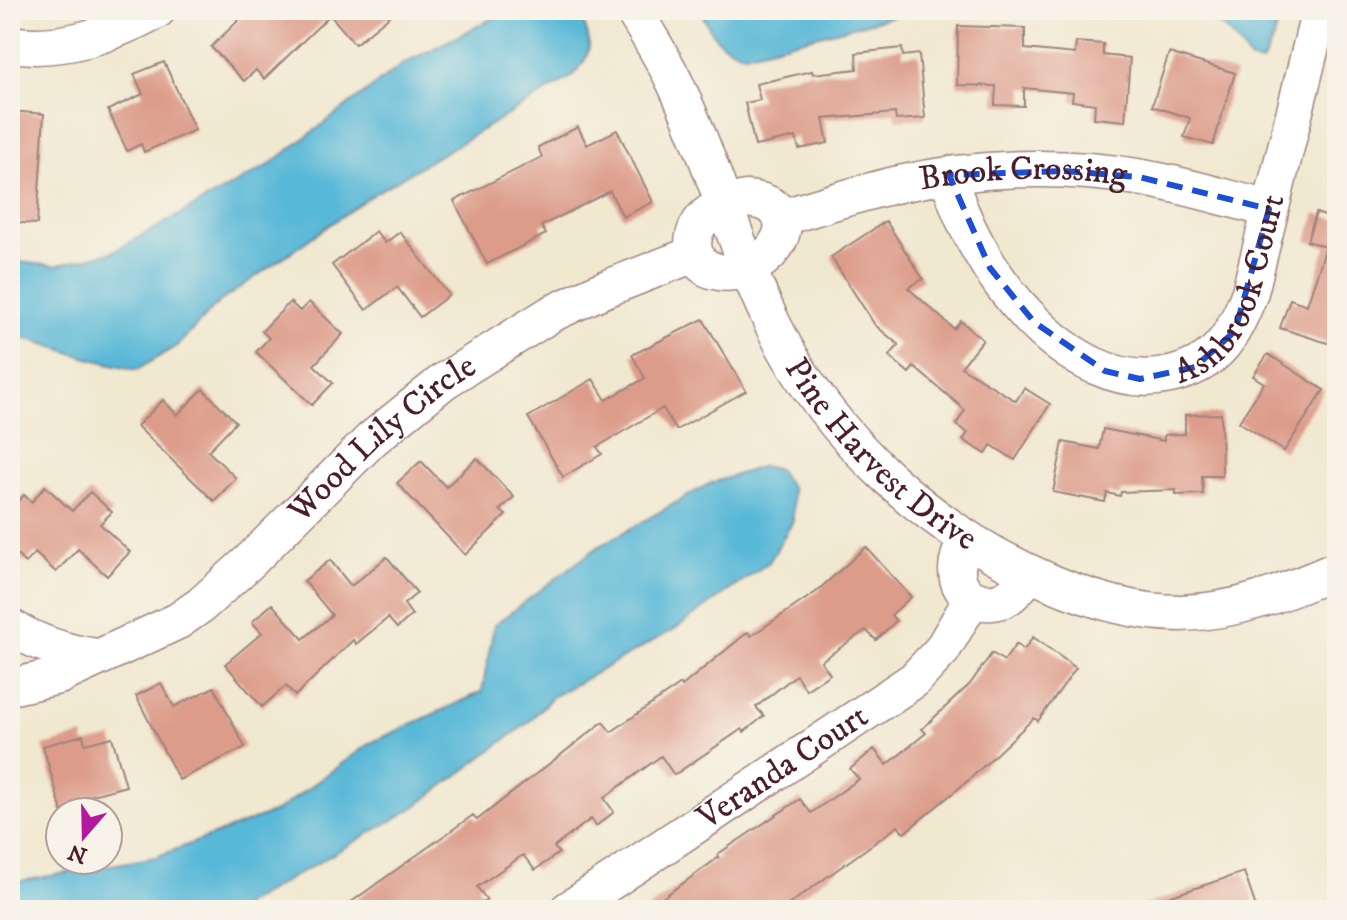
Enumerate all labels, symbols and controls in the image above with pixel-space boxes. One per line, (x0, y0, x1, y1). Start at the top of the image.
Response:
street label: Brook Crossing (916, 148, 1130, 200)
street label: Ashbrook Court (1169, 190, 1295, 394)
street label: Wood Lily Circle (279, 345, 484, 532)
street label: Pine Harvest Drive (775, 350, 985, 560)
street label: Veranda Court (689, 695, 876, 840)
north arrow (44, 796, 124, 876)
text: N (65, 838, 91, 869)

